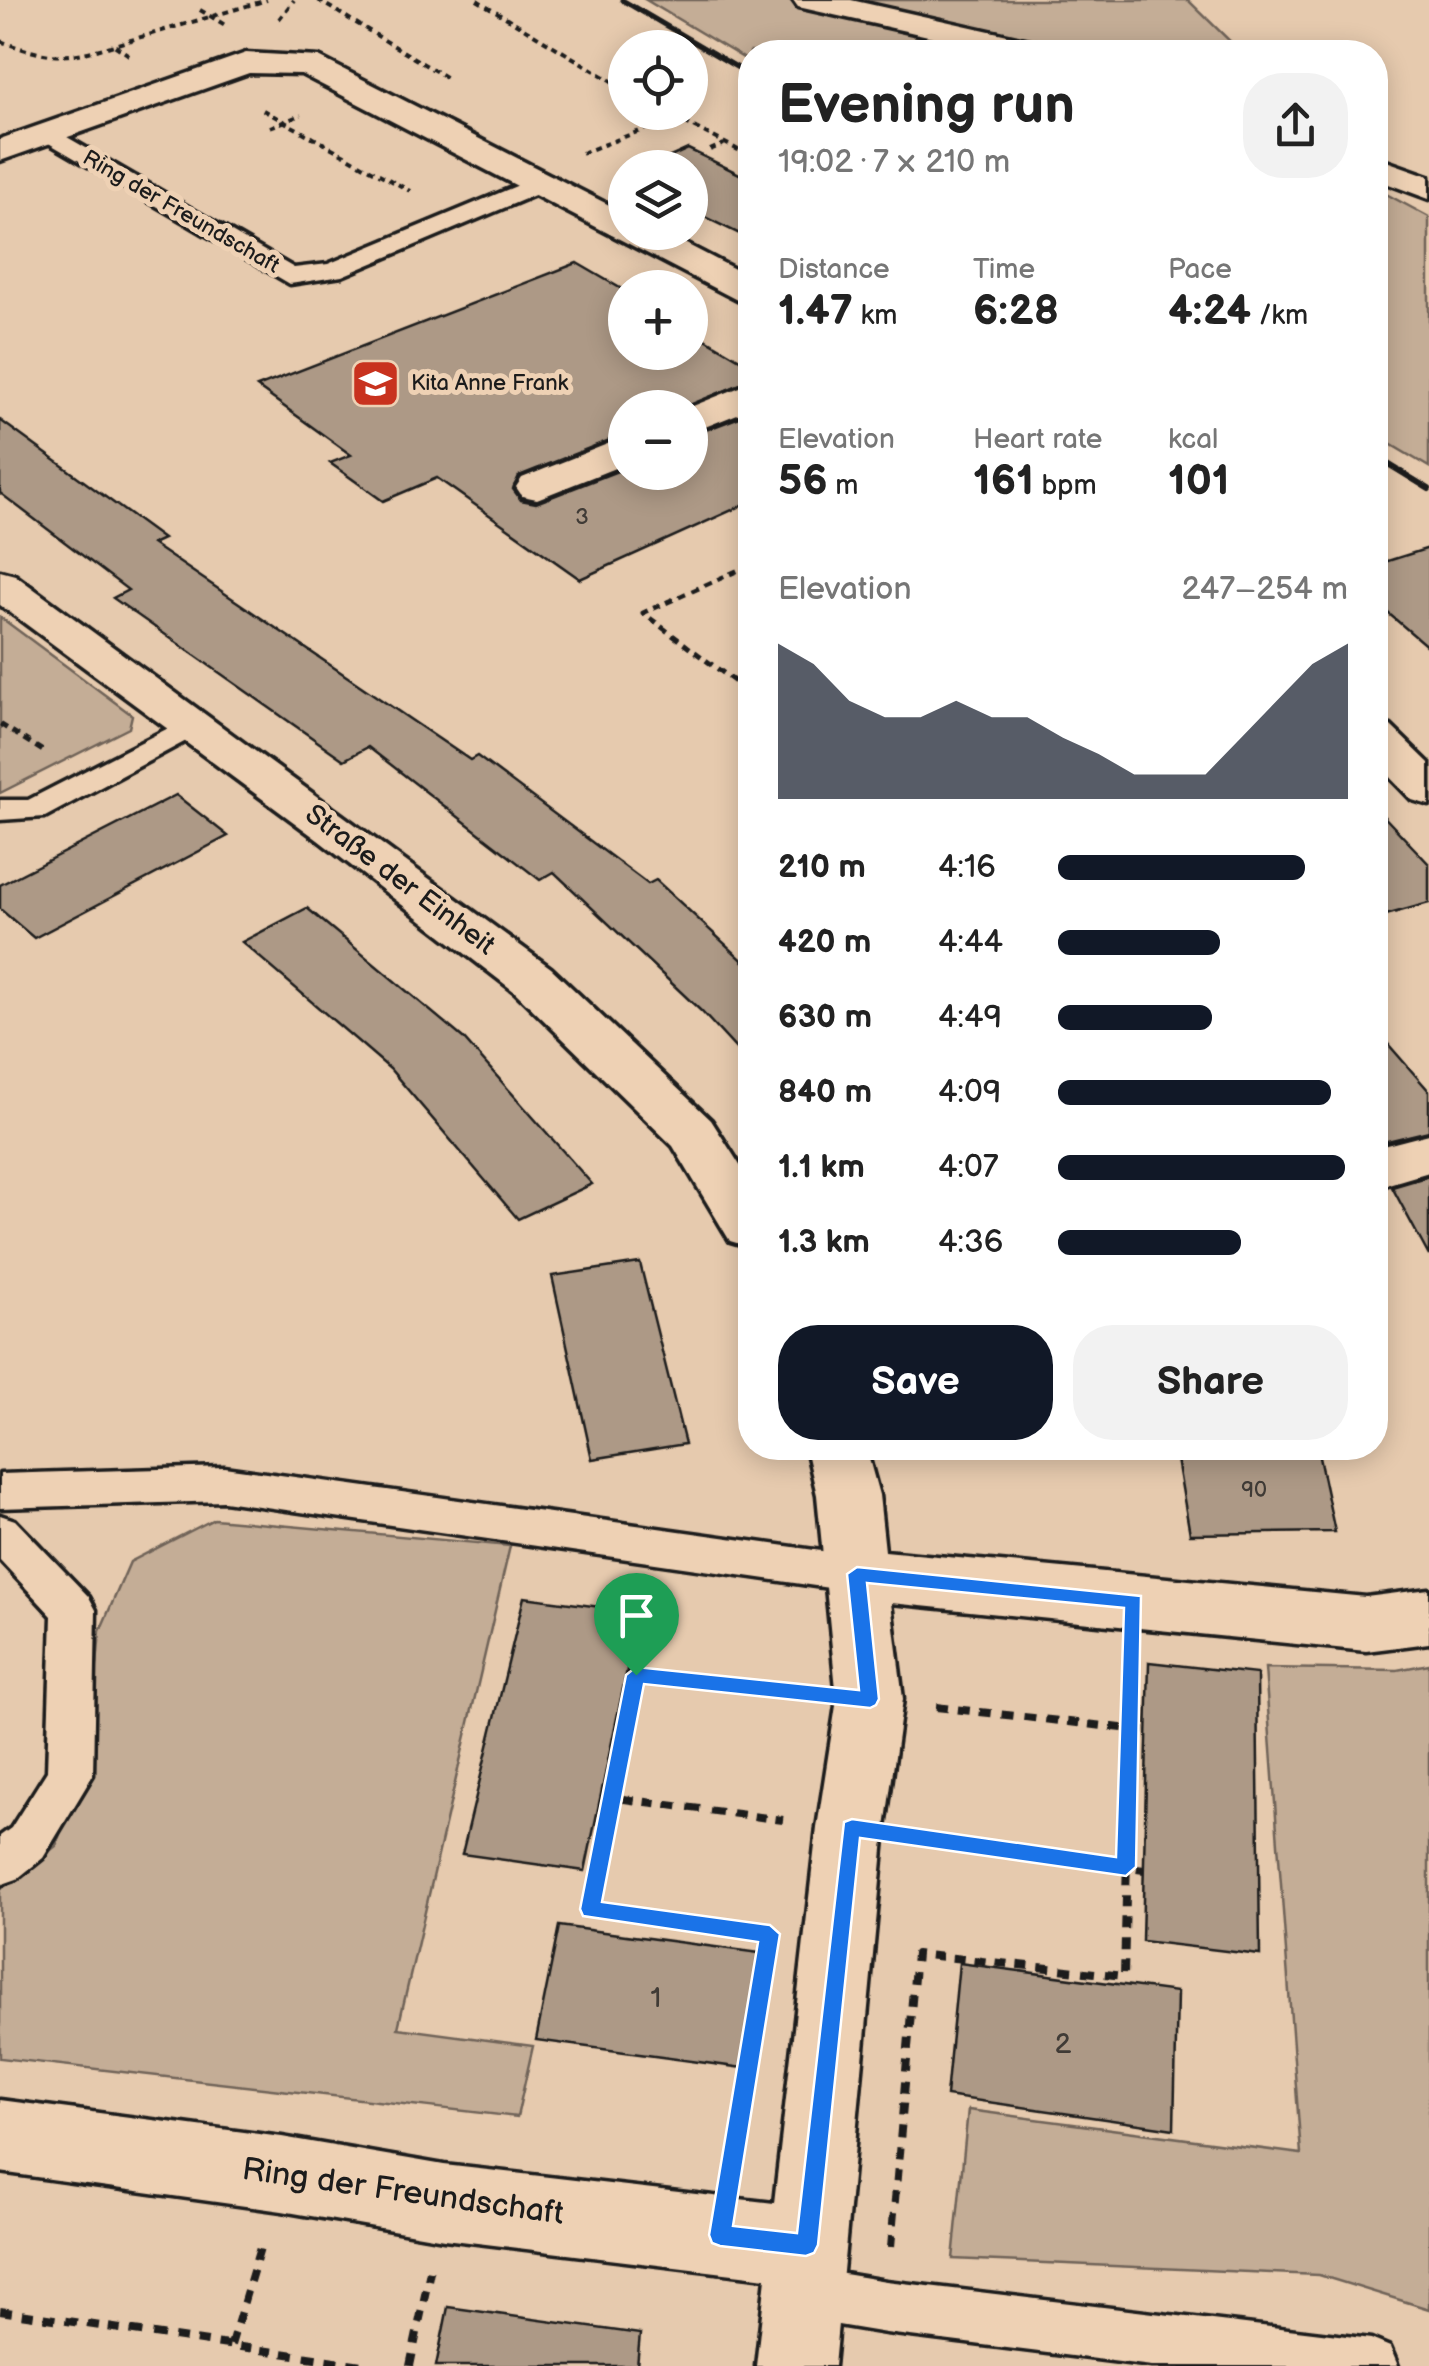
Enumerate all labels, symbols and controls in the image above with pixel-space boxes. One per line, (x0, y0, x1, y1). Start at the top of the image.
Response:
map controls (608, 30, 708, 490)
button: locate (608, 30, 708, 130)
text: Evening run (778, 72, 1075, 139)
button: share (1243, 73, 1348, 178)
text: 19:02 · 7 × 210 m (778, 143, 1010, 182)
street label: Ring der Freundschaft (78, 145, 285, 280)
button: layers (608, 150, 708, 250)
text: Distance (778, 253, 890, 286)
text: Time (973, 253, 1035, 286)
text: Pace (1168, 253, 1232, 286)
button: + (608, 270, 708, 370)
text: 1.47 (778, 286, 853, 337)
text: 6:28 (973, 286, 1059, 337)
text: 4:24 (1168, 286, 1251, 337)
text: km (853, 299, 897, 332)
text: /km (1251, 299, 1308, 332)
school or university icon: Kita Anne Frank (350, 357, 402, 409)
place label: Kita Anne Frank (411, 370, 569, 397)
button: − (608, 390, 708, 490)
text: Elevation (778, 423, 895, 456)
text: Heart rate (973, 423, 1102, 456)
text: kcal (1168, 423, 1218, 456)
text: 56 (778, 456, 828, 507)
text: 161 (973, 456, 1034, 507)
text: 101 (1168, 456, 1230, 507)
text: m (828, 469, 858, 502)
text: bpm (1034, 469, 1097, 502)
house number: 3 (575, 504, 589, 531)
text: Elevation (778, 570, 911, 609)
text: 247–254 m (1181, 570, 1348, 609)
street label: Straße der Einheit (299, 798, 502, 962)
text: 210 m (778, 848, 866, 887)
text: 4:16 (938, 848, 996, 887)
text: 420 m (778, 923, 871, 962)
text: 4:44 (938, 923, 1003, 962)
text: 630 m (778, 998, 872, 1037)
text: 4:49 (938, 998, 1002, 1037)
text: 840 m (778, 1073, 872, 1112)
text: 4:09 (938, 1073, 1001, 1112)
text: 1.1 km (778, 1148, 865, 1187)
text: 4:07 (938, 1148, 999, 1187)
text: 1.3 km (778, 1223, 870, 1262)
text: 4:36 (938, 1223, 1003, 1262)
button: Save (778, 1325, 1053, 1440)
button: Share (1073, 1325, 1348, 1440)
house number: 90 (1241, 1477, 1267, 1504)
pin (594, 1573, 679, 1676)
icon: arrive (609, 1588, 664, 1643)
house number: 1 (651, 1982, 661, 2015)
house number: 2 (1055, 2028, 1072, 2061)
street label: Ring der Freundschaft (240, 2150, 567, 2234)

